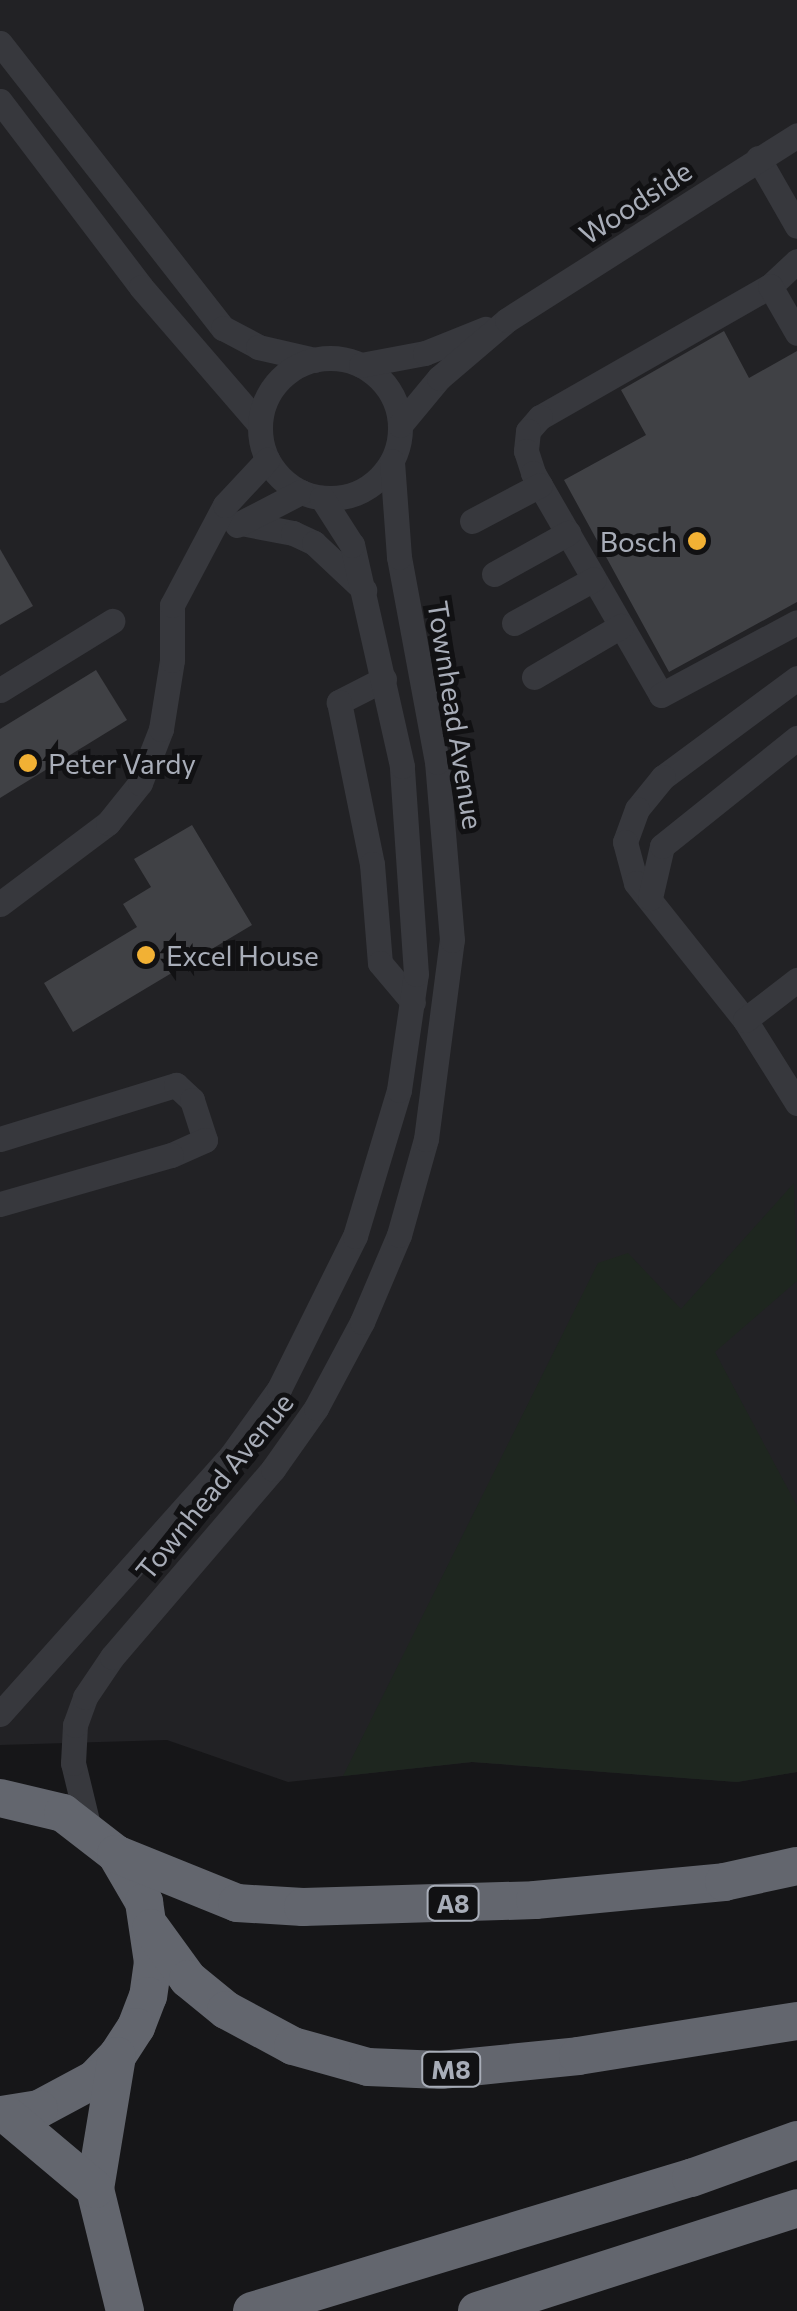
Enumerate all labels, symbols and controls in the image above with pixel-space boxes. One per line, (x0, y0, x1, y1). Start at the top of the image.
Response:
street label: Woodside (573, 153, 697, 251)
place label: Bosch (600, 524, 677, 558)
marker: Bosch (686, 530, 708, 552)
street label: Townhead Avenue (421, 598, 491, 832)
place label: Peter Vardy (48, 746, 196, 780)
marker: Peter Vardy (17, 752, 39, 774)
place label: Excel House (166, 938, 319, 972)
marker: Excel House (135, 944, 157, 966)
street label: Townhead Avenue (128, 1386, 300, 1586)
road number: A8 (426, 1883, 480, 1923)
road number: M8 (421, 2049, 481, 2089)

